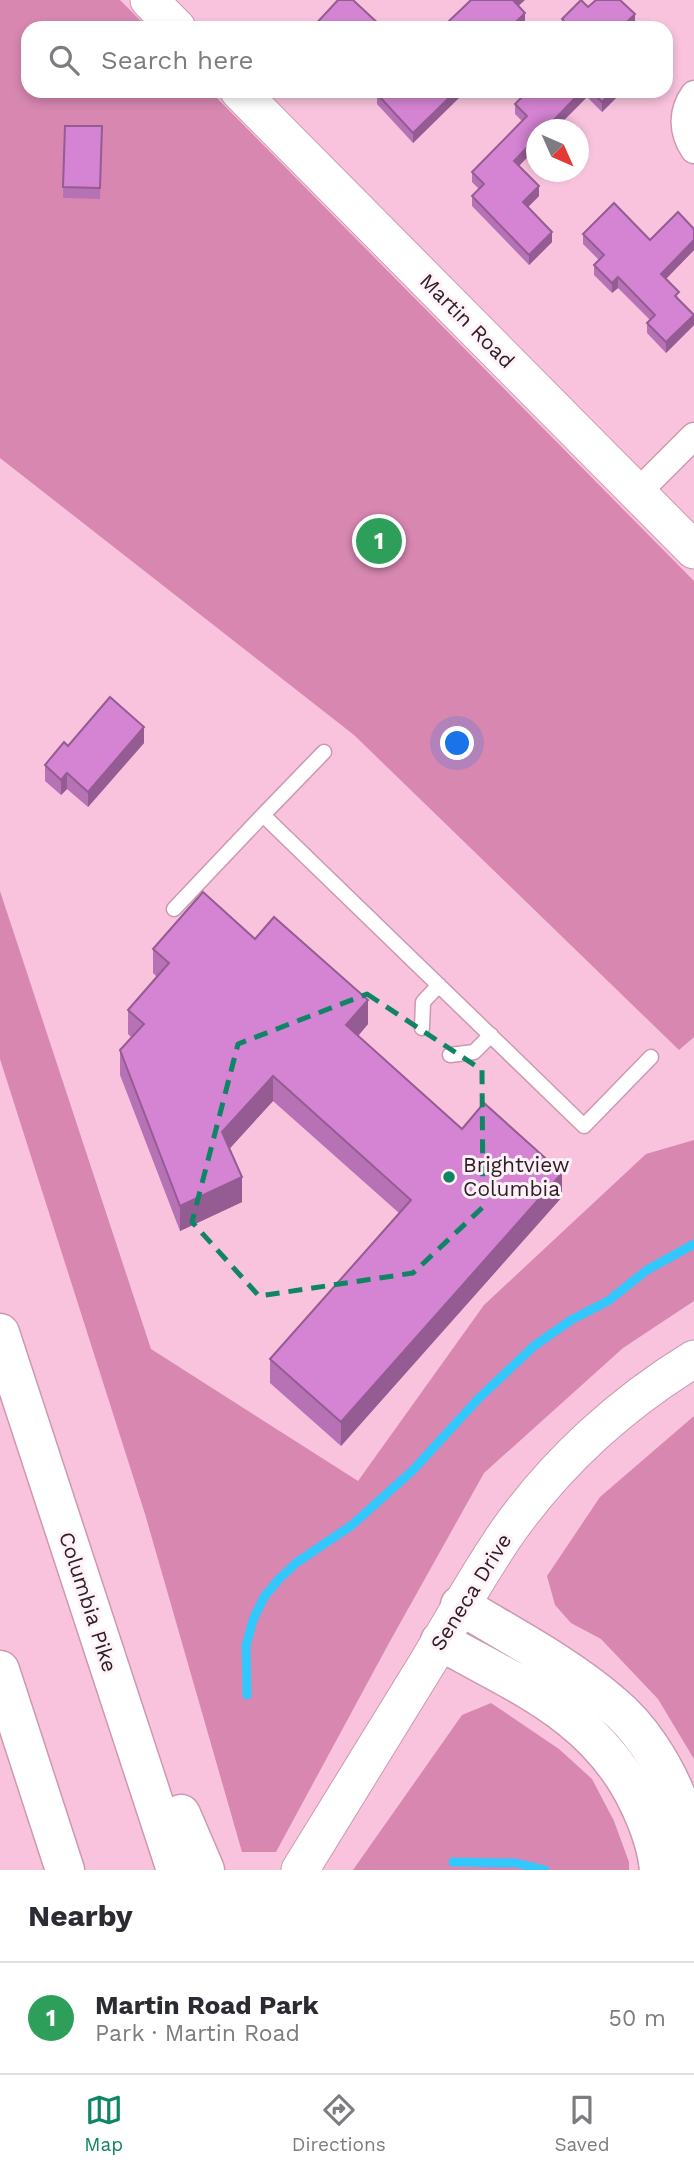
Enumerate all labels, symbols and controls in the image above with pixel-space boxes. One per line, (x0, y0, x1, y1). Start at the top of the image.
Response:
search box (21, 21, 673, 98)
icon: search (45, 41, 83, 79)
text: Search here (101, 45, 253, 75)
north arrow (526, 119, 589, 182)
street label: Martin Road (415, 268, 520, 373)
pin: 1 (356, 515, 402, 567)
your location (440, 726, 474, 760)
place label: Brightview Columbia (463, 1152, 570, 1201)
marker: Brightview Columbia (441, 1169, 457, 1185)
street label: Columbia Pike (54, 1529, 123, 1675)
street label: Seneca Drive (425, 1529, 516, 1655)
text: Nearby (28, 1898, 133, 1933)
text: Martin Road Park (95, 1990, 319, 2020)
text: 1 (46, 2005, 56, 2032)
text: 50 m (609, 2005, 666, 2032)
text: Park · Martin Road (95, 2020, 300, 2047)
tab: Map (84, 2091, 123, 2156)
tab: Directions (292, 2091, 386, 2156)
tab: Saved (554, 2091, 610, 2156)

